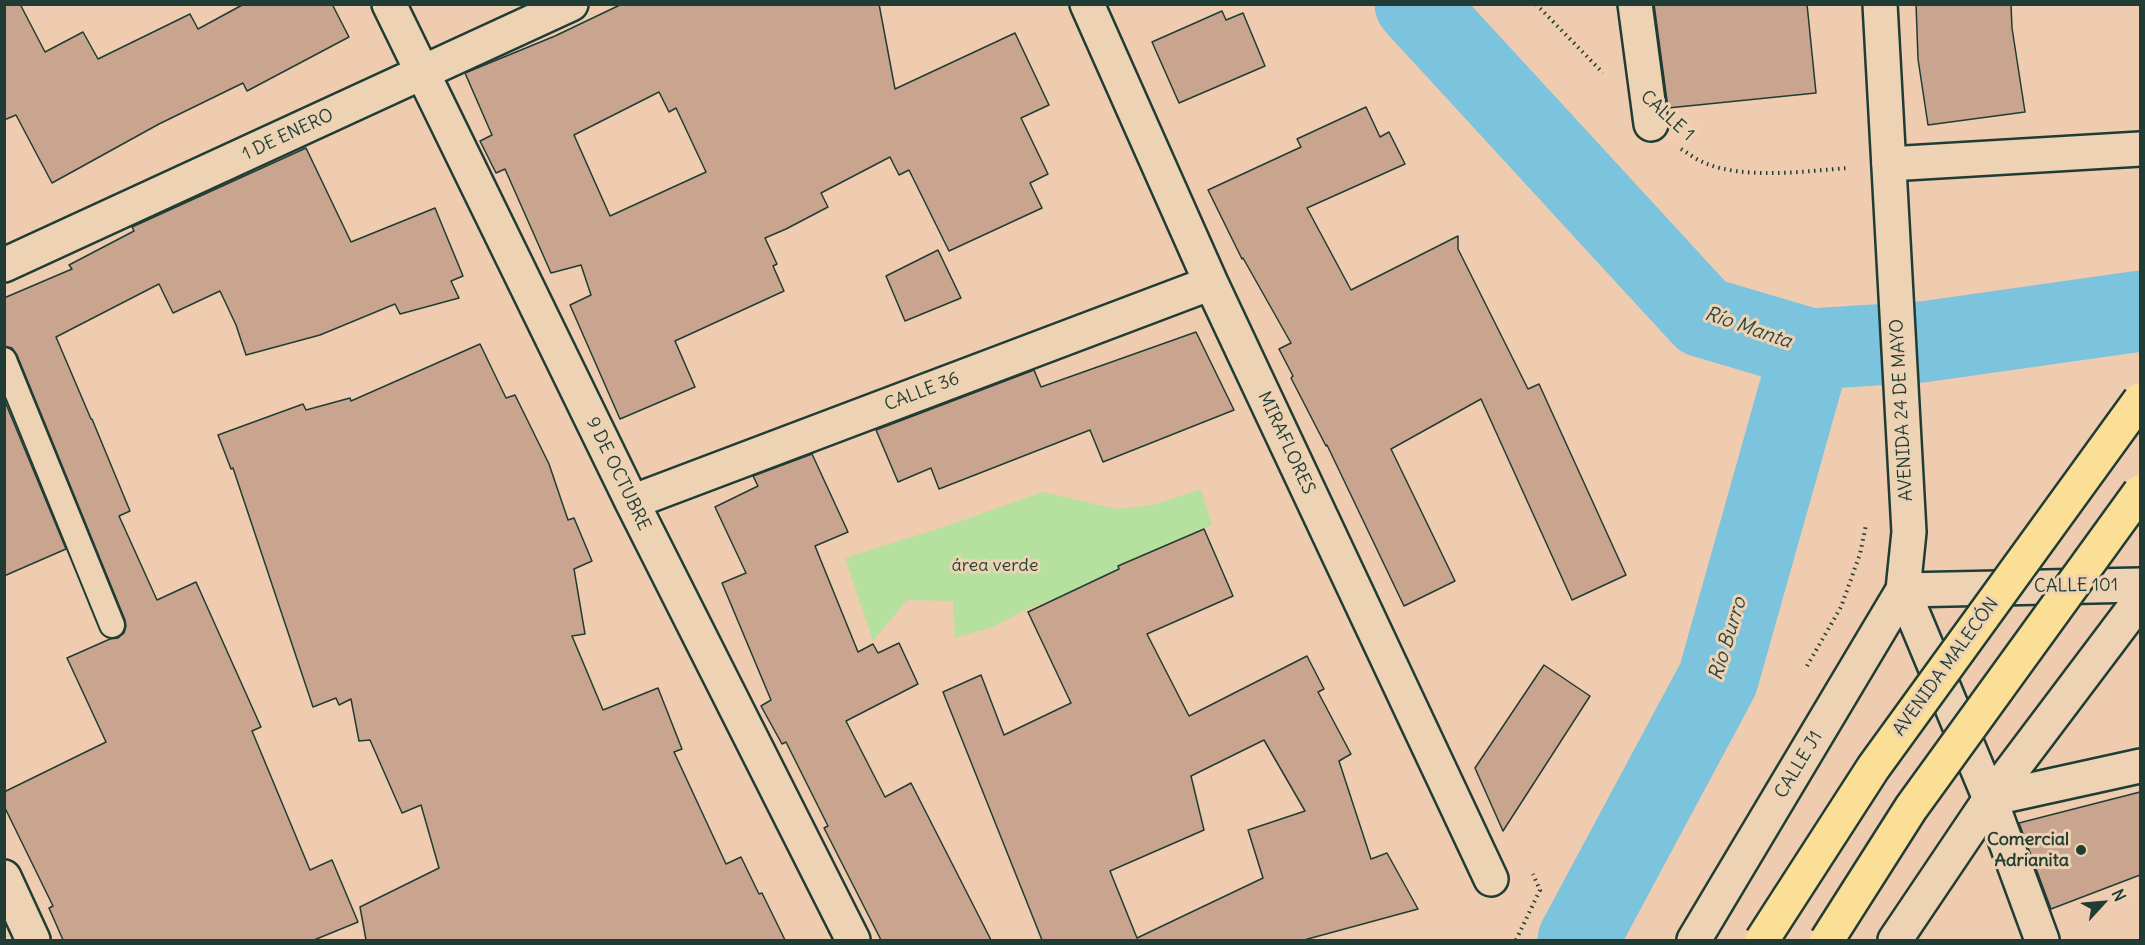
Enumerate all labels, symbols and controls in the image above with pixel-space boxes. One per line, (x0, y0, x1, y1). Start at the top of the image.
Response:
street label: CALLE 1 (1636, 86, 1698, 146)
street label: 1 DE ENERO (239, 105, 337, 165)
water label: Río Manta (1701, 302, 1795, 354)
street label: AVENIDA 24 DE MAYO (1886, 318, 1918, 502)
street label: CALLE 36 (882, 368, 962, 416)
street label: MIRAFLORES (1253, 388, 1319, 498)
street label: 9 DE OCTUBRE (581, 414, 655, 534)
park label: área verde (951, 555, 1039, 577)
street label: CALLE 101 (2034, 574, 2118, 598)
street label: AVENIDA MALECÓN (1889, 594, 2003, 740)
water label: Río Burro (1704, 595, 1752, 683)
street label: CALLE J1 (1771, 728, 1827, 802)
place label: Comercial Adrianita (1987, 829, 2069, 872)
marker: Comercial Adrianita (2074, 843, 2088, 857)
north arrow (2073, 873, 2133, 933)
text: N (2108, 886, 2131, 904)

